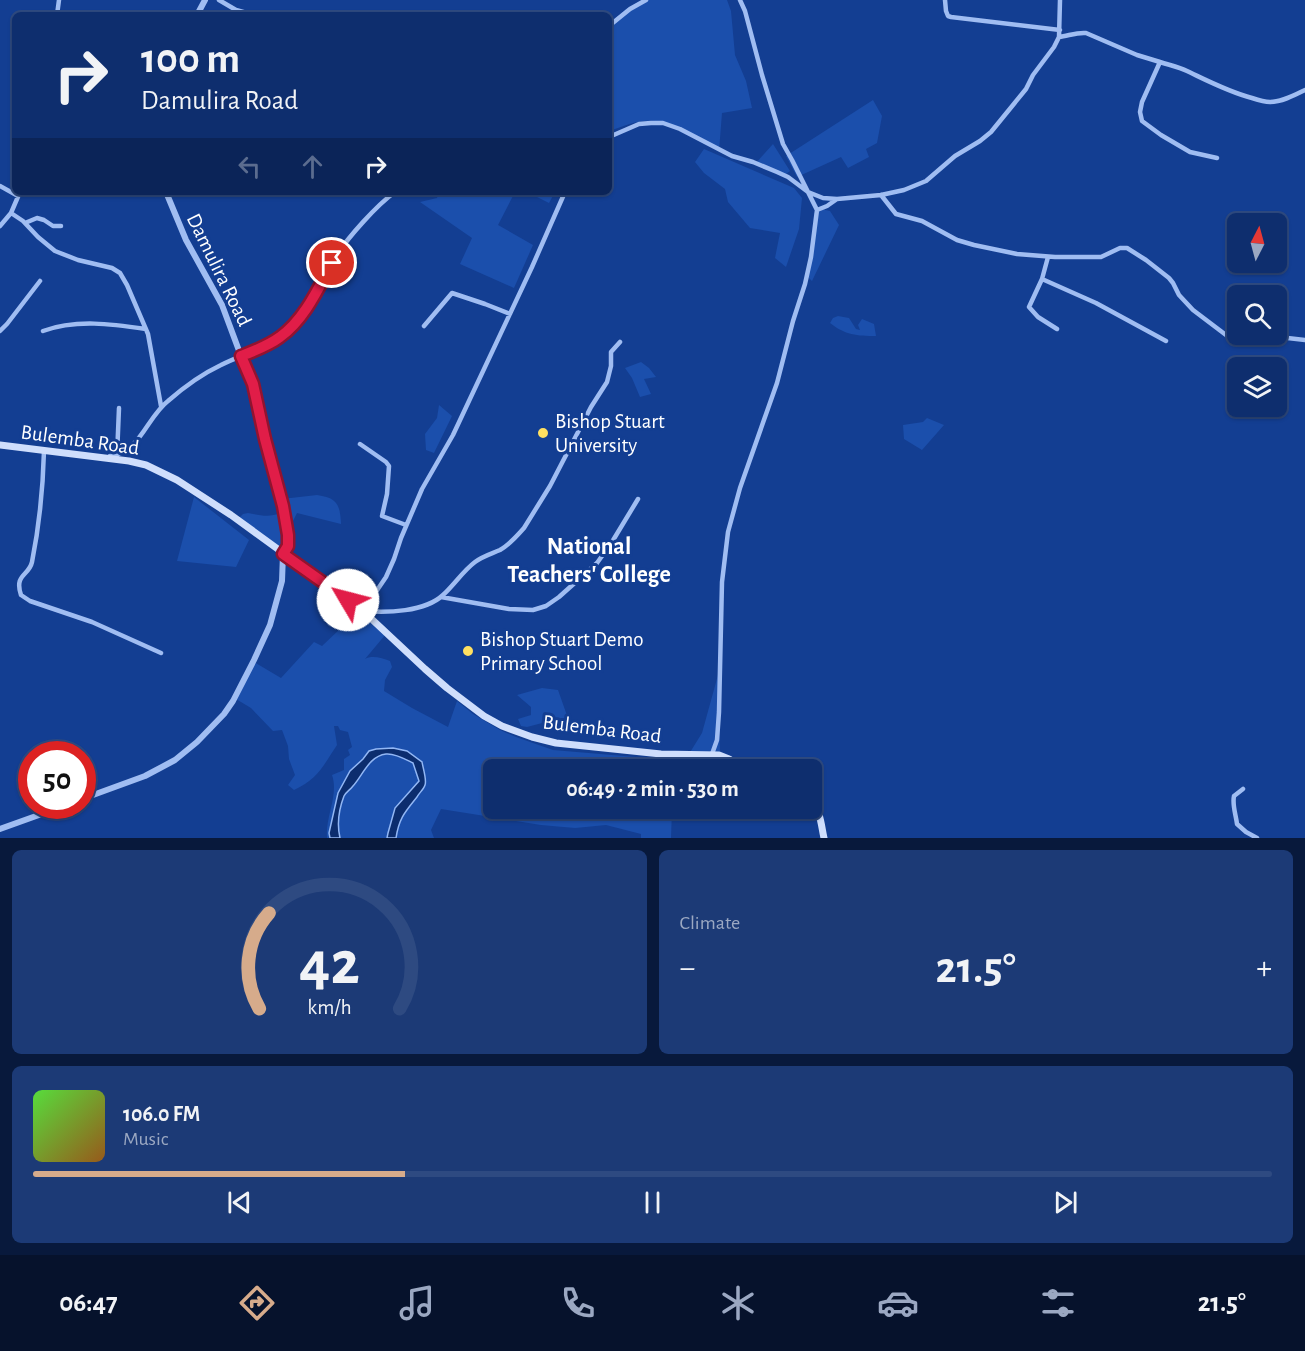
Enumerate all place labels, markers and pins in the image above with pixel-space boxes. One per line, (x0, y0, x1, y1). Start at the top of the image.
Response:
pin (306, 237, 357, 288)
place label: Bishop Stuart University (555, 411, 665, 456)
marker: Bishop Stuart University (536, 426, 550, 440)
place label: Bishop Stuart Demo Primary School (480, 629, 644, 674)
marker: Bishop Stuart Demo Primary School (461, 644, 475, 658)

